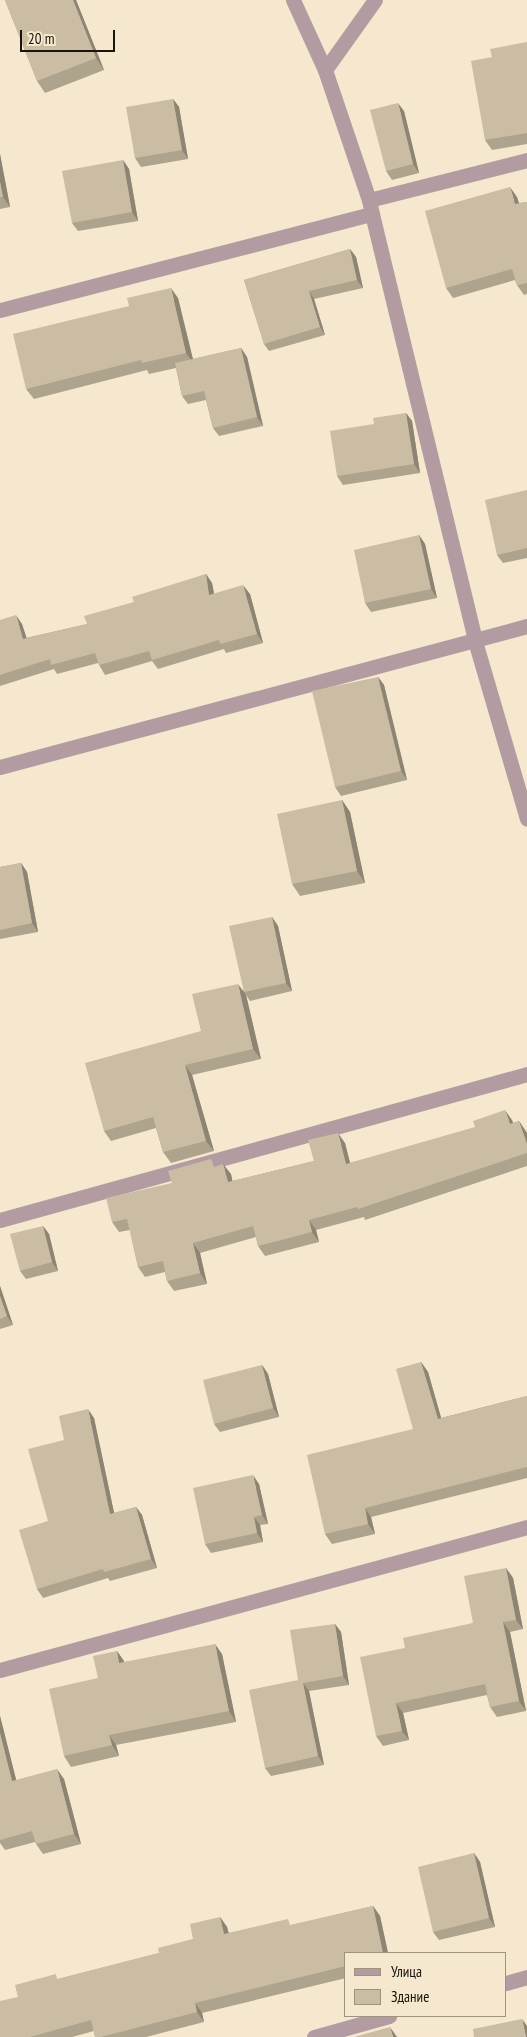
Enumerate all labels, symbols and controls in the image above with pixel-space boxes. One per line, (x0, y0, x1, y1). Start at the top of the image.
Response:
scale bar (22, 20, 118, 52)
text: 20 m (28, 29, 54, 48)
legend (344, 1952, 507, 2017)
text: Улица (391, 1962, 422, 1981)
text: Здание (391, 1987, 429, 2006)

